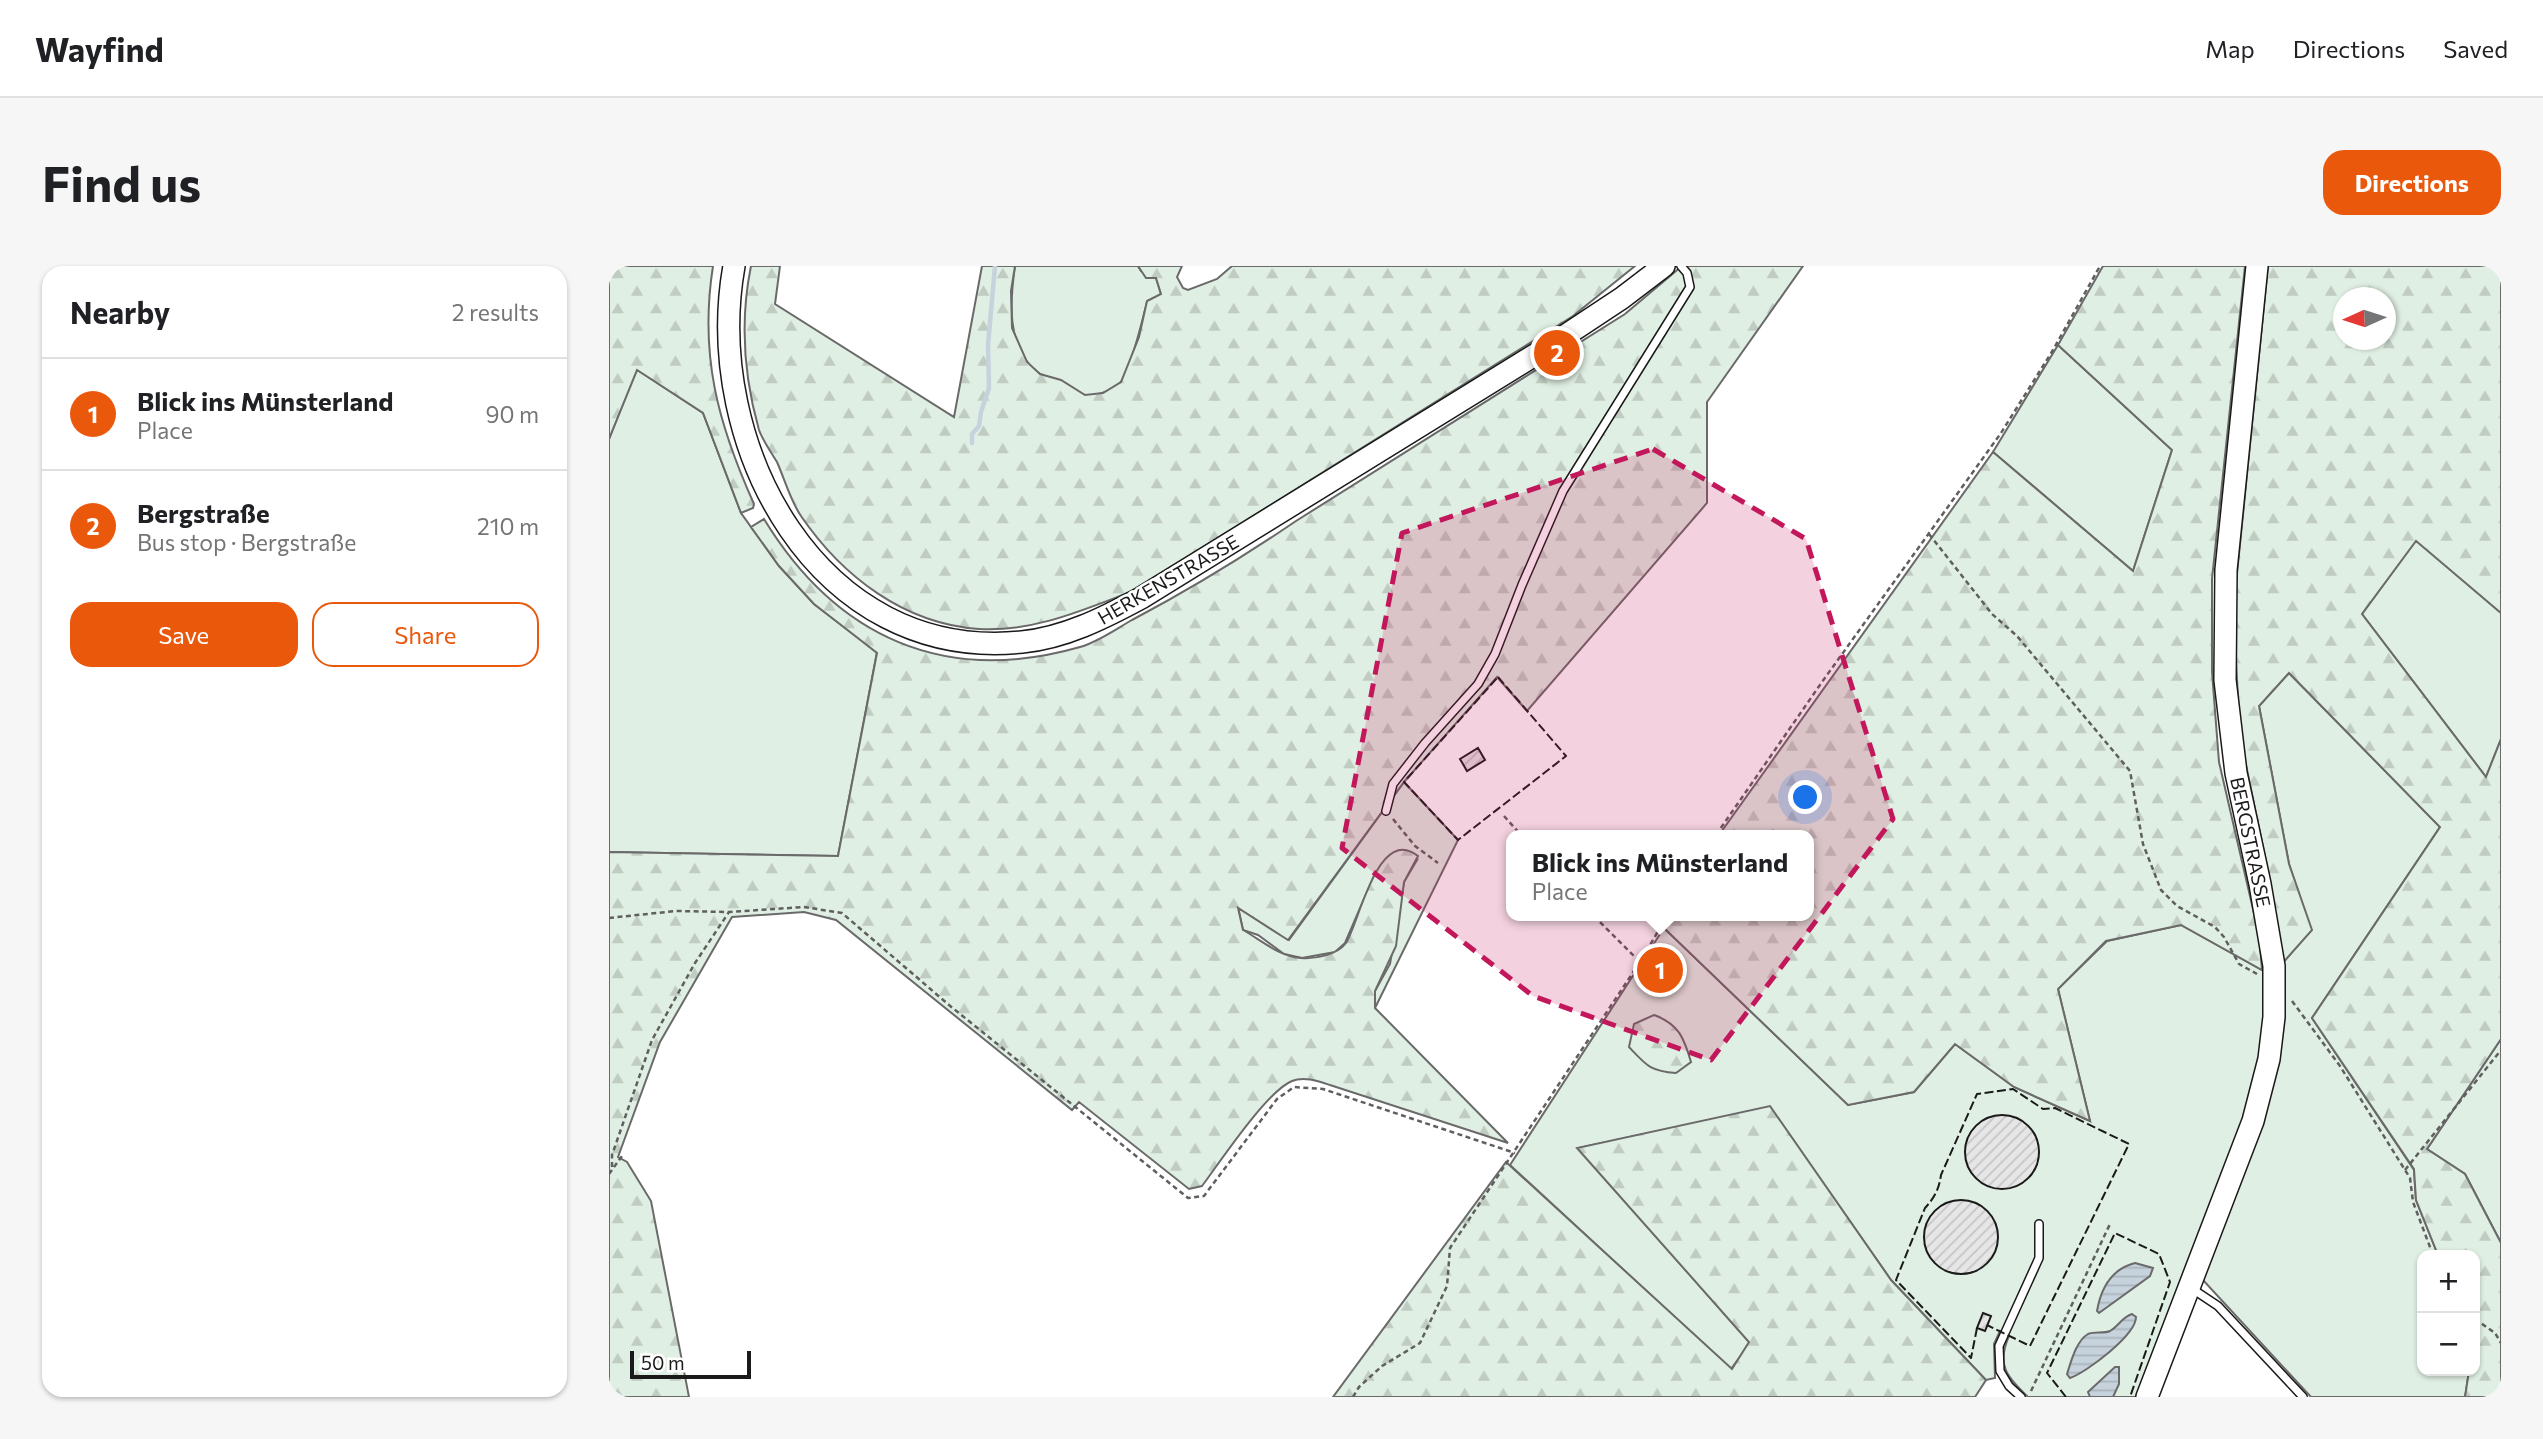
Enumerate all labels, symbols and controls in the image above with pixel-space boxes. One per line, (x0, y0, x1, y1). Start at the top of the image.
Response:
text: Wayfind (35, 28, 164, 69)
text: Map (2205, 34, 2255, 63)
text: Directions (2293, 34, 2405, 63)
text: Saved (2443, 34, 2508, 63)
button: Directions (2323, 150, 2501, 215)
text: Find us (42, 152, 201, 212)
north arrow (2333, 287, 2396, 350)
text: Nearby (70, 293, 170, 330)
text: 2 results (452, 298, 539, 326)
pin: 2 (1534, 327, 1580, 379)
text: Blick ins Münsterland (137, 385, 393, 416)
text: 1 (88, 400, 98, 428)
text: 90 m (486, 400, 539, 428)
text: Place (137, 416, 193, 444)
text: Bergstraße (137, 497, 270, 528)
text: 2 (86, 512, 100, 540)
text: 210 m (477, 512, 539, 540)
text: Bus stop · Bergstraße (137, 528, 356, 556)
street label: HERKENSTRASSE (1093, 529, 1243, 629)
button: Save (70, 602, 298, 667)
button: Share (312, 602, 539, 667)
street label: BERGSTRASSE (2226, 775, 2276, 909)
your location (1788, 780, 1822, 814)
popup (1506, 830, 1814, 921)
text: Blick ins Münsterland (1532, 846, 1788, 877)
text: Place (1532, 877, 1588, 905)
pin: 1 (1637, 944, 1683, 996)
map controls (2417, 1250, 2480, 1376)
button: + (2417, 1250, 2480, 1313)
button: − (2417, 1313, 2480, 1376)
scale bar (630, 1348, 751, 1380)
text: 50 m (641, 1351, 685, 1374)

